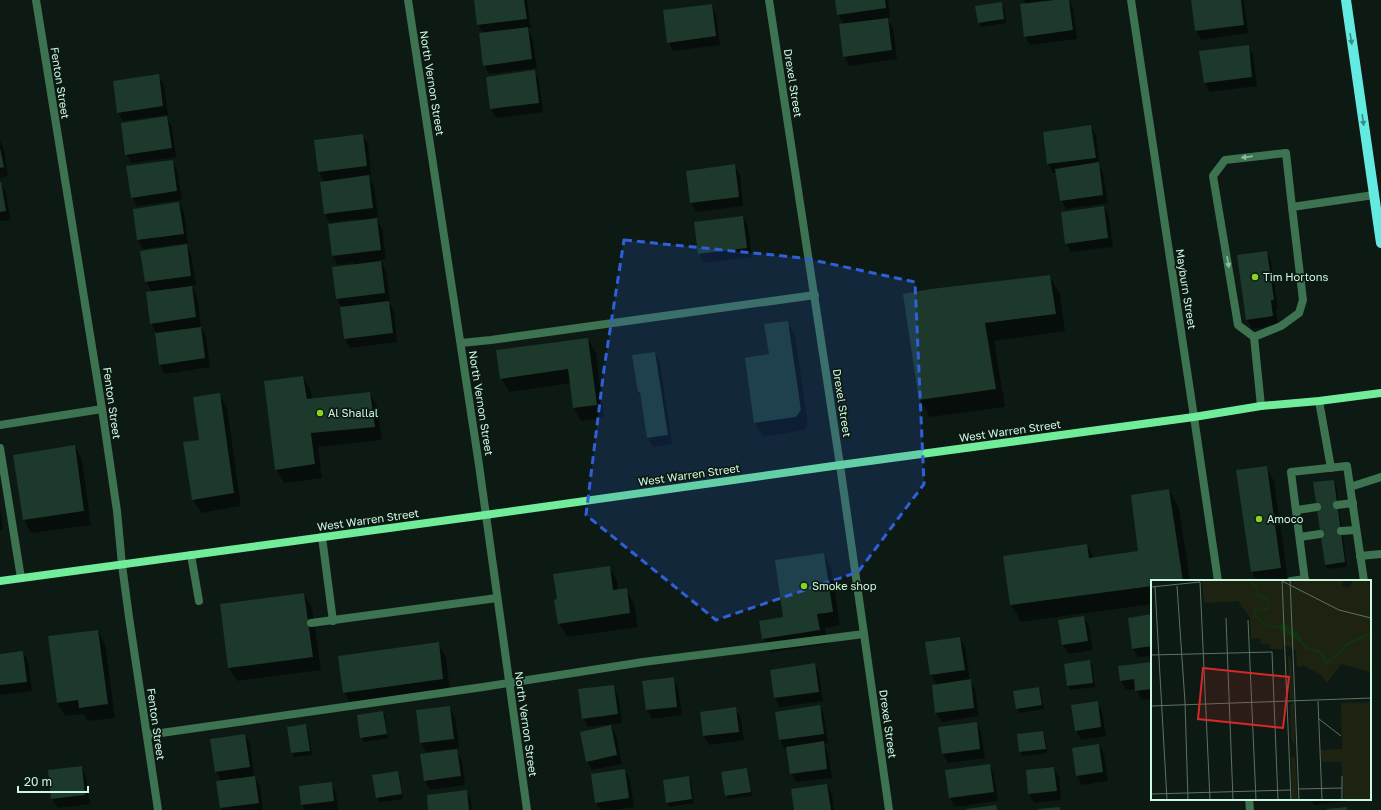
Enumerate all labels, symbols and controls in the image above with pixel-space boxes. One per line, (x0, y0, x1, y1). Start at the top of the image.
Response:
street label: North Vernon Street (418, 29, 447, 136)
one-way arrow (1349, 32, 1355, 45)
street label: Fenton Street (48, 46, 73, 120)
street label: Drexel Street (782, 48, 805, 118)
one-way arrow (1360, 114, 1366, 126)
one-way arrow (1241, 154, 1253, 160)
street label: Mayburn Street (1174, 248, 1199, 330)
one-way arrow (1225, 256, 1231, 269)
place label: Tim Hortons (1263, 270, 1328, 283)
marker: Tim Hortons (1250, 272, 1260, 282)
street label: North Vernon Street (467, 349, 496, 456)
street label: Fenton Street (101, 366, 124, 440)
street label: Drexel Street (831, 368, 854, 438)
place label: Al Shallal (328, 406, 379, 419)
marker: Al Shallal (315, 408, 325, 418)
street label: West Warren Street (958, 417, 1062, 444)
street label: West Warren Street (637, 461, 741, 488)
street label: West Warren Street (316, 506, 420, 533)
place label: Amoco (1267, 512, 1304, 525)
marker: Amoco (1254, 514, 1264, 524)
place label: Smoke shop (812, 579, 877, 592)
inset map (1151, 580, 1371, 800)
marker: Smoke shop (799, 581, 809, 591)
street label: North Vernon Street (513, 670, 540, 777)
street label: Fenton Street (145, 687, 168, 761)
street label: Drexel Street (877, 689, 900, 759)
scale bar (18, 768, 88, 794)
text: 20 m (24, 774, 52, 789)

